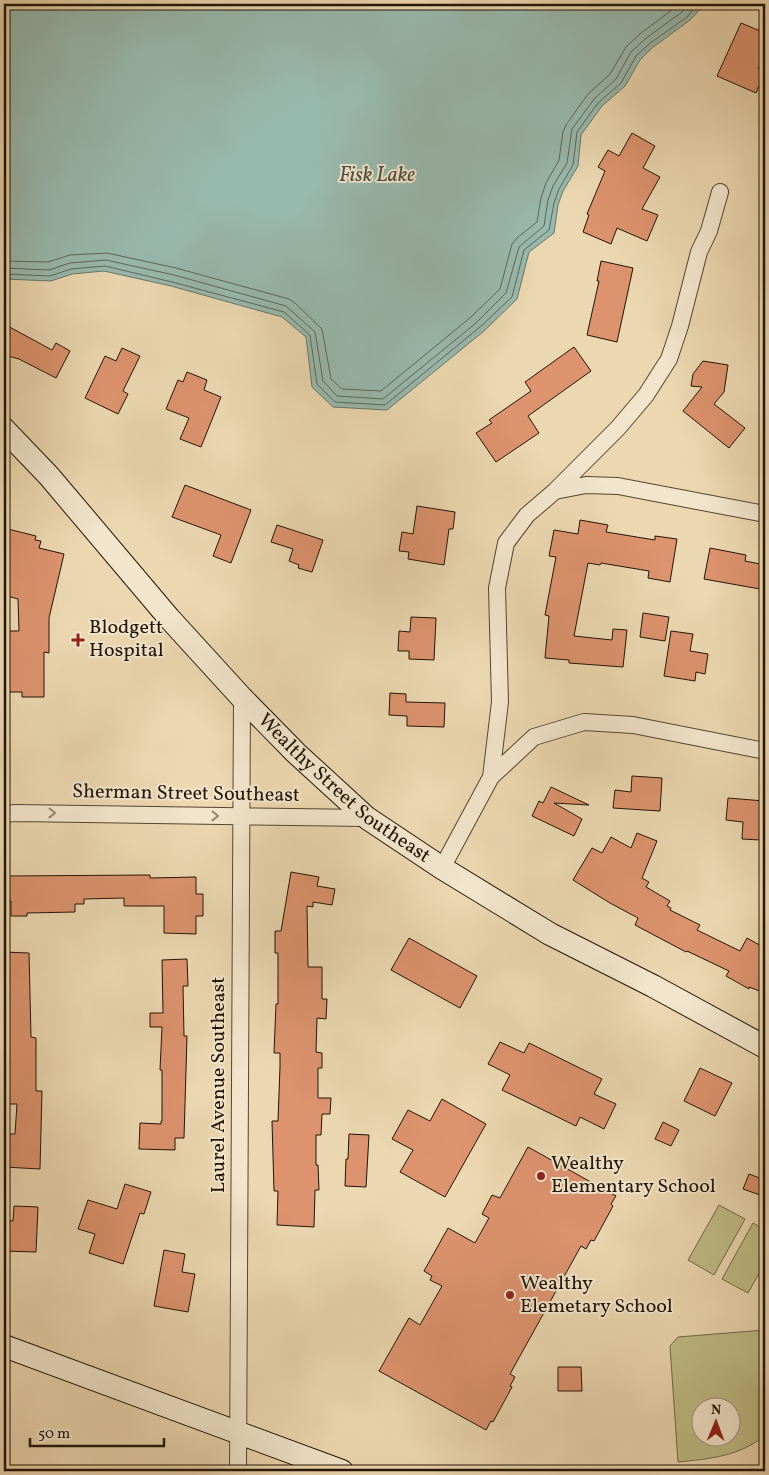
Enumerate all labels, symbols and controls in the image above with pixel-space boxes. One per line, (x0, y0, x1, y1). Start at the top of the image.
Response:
water label: Fisk Lake (339, 161, 415, 190)
place label: Blodgett Hospital (89, 614, 164, 665)
marker: Blodgett Hospital (71, 633, 85, 647)
street label: Wealthy Street Southeast (251, 707, 436, 870)
street label: Sherman Street Southeast (72, 778, 300, 810)
one-way arrow (49, 808, 57, 819)
one-way arrow (212, 811, 219, 821)
street label: Laurel Avenue Southeast (205, 977, 233, 1193)
place label: Wealthy Elementary School (551, 1150, 716, 1201)
marker: Wealthy Elementary School (535, 1170, 547, 1182)
place label: Wealthy Elemetary School (520, 1270, 673, 1321)
marker: Wealthy Elemetary School (504, 1289, 516, 1301)
north arrow (692, 1398, 742, 1448)
text: N (711, 1401, 721, 1420)
scale bar (30, 1415, 164, 1447)
text: 50 m (38, 1424, 70, 1445)

